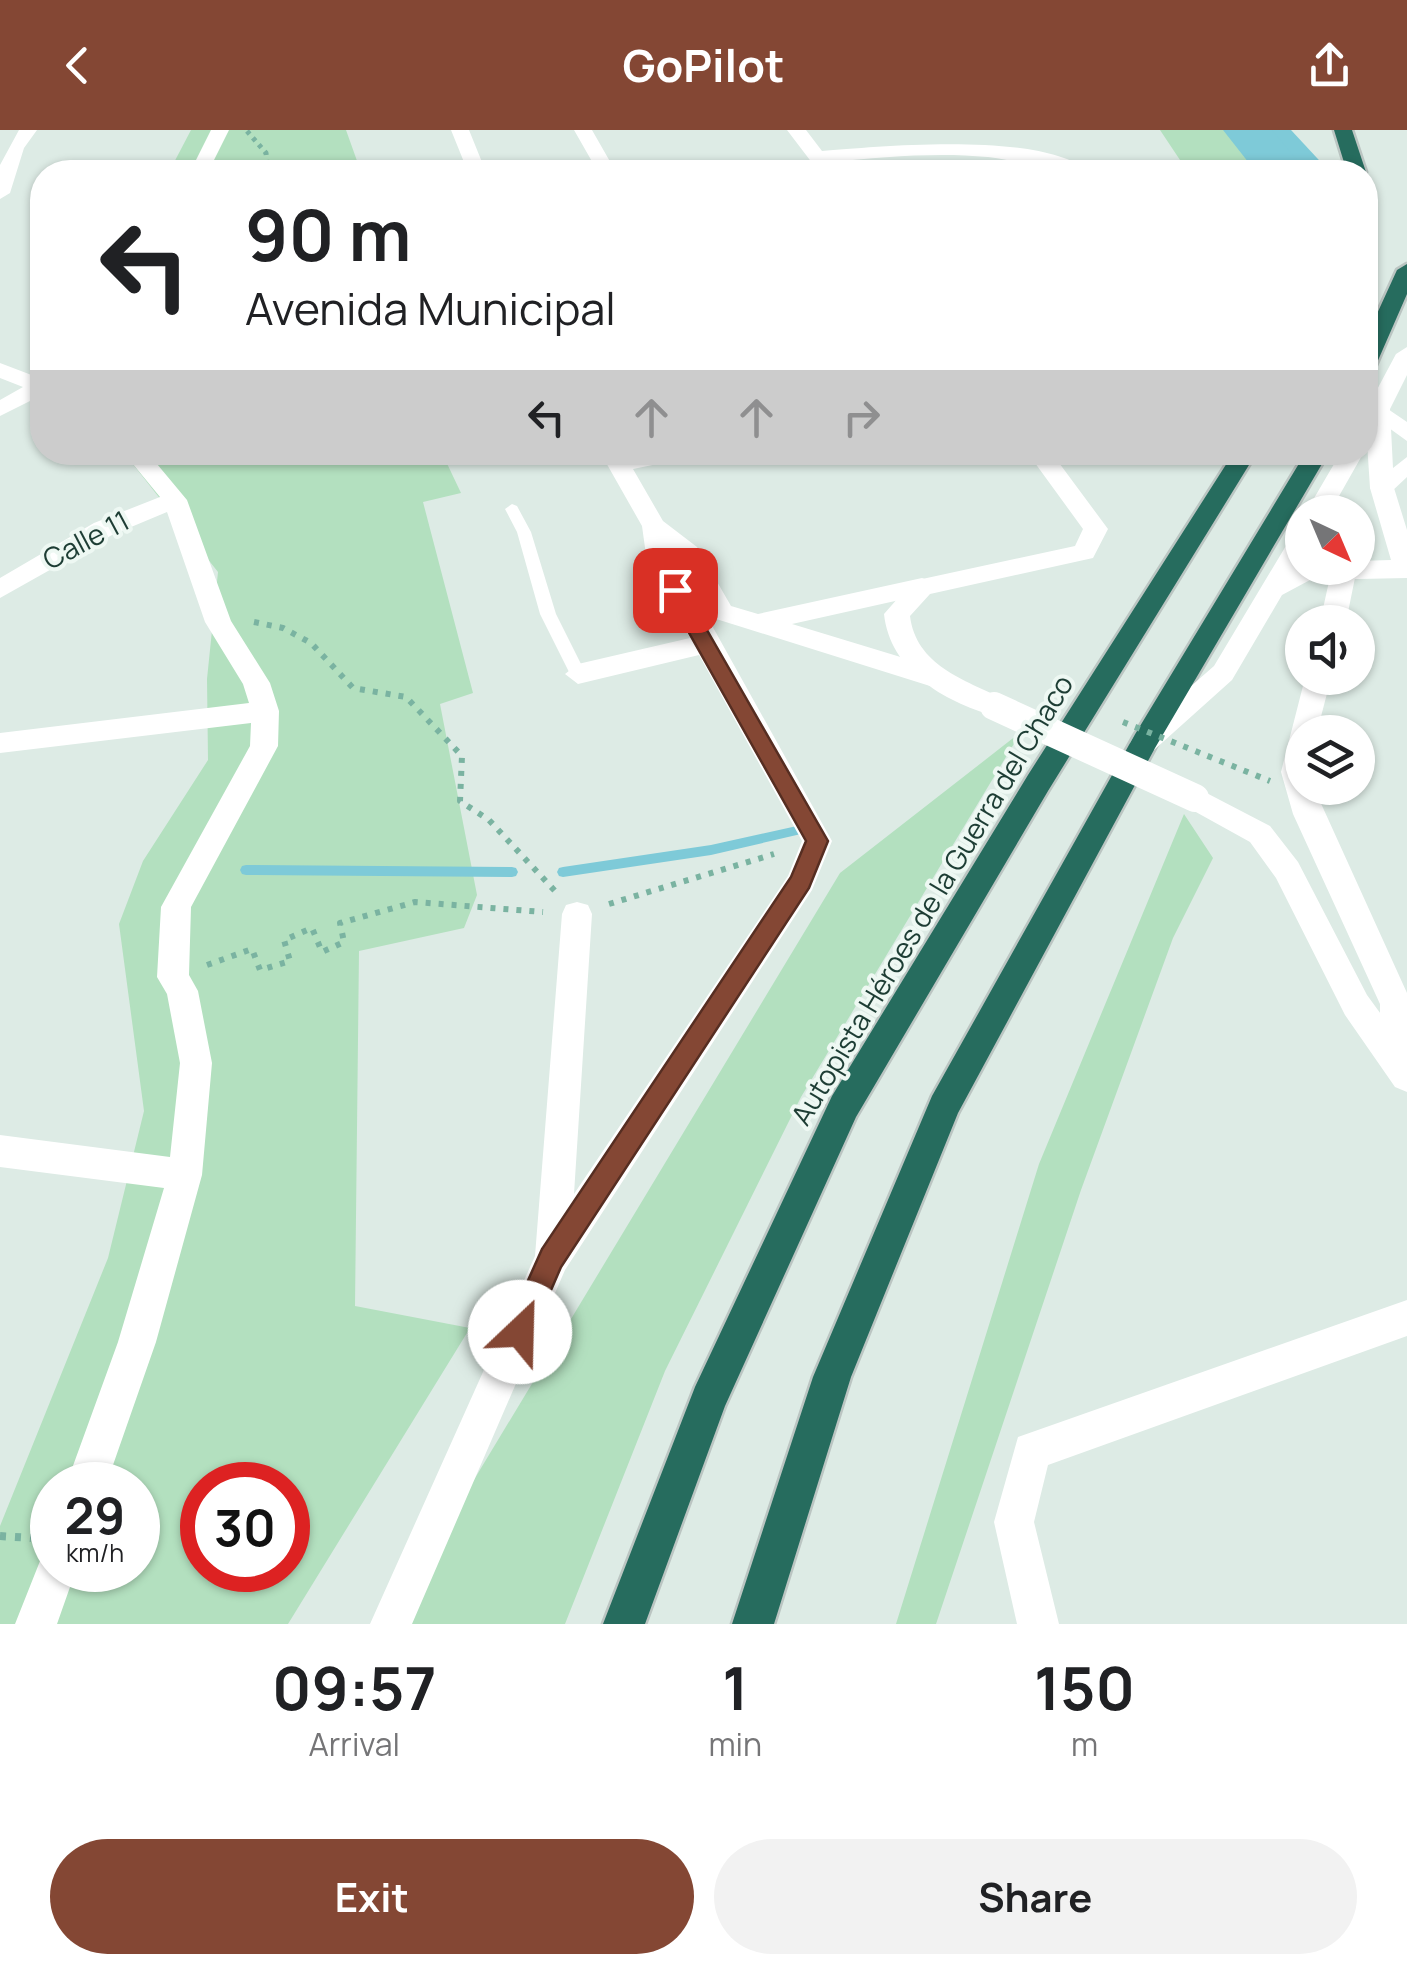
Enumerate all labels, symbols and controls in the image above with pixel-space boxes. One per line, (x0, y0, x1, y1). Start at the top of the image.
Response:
text: GoPilot (622, 34, 785, 96)
icon: back (50, 38, 105, 93)
icon: share (1302, 38, 1357, 93)
text: 90 m (245, 186, 412, 282)
icon: left (80, 200, 210, 330)
text: Avenida Municipal (245, 277, 616, 339)
icon: left (519, 390, 574, 445)
icon: ahead (624, 390, 679, 445)
icon: ahead (729, 390, 784, 445)
icon: right (834, 390, 889, 445)
north arrow (1285, 495, 1375, 585)
map controls (1285, 495, 1375, 805)
street label: Calle 11 (36, 501, 135, 578)
pin (633, 548, 718, 633)
icon: arrive (648, 563, 703, 618)
button: sound (1285, 605, 1375, 695)
street label: Autopista Héroes de la Guerra del Chaco (781, 667, 1081, 1132)
button: layers (1285, 715, 1375, 805)
position arrow (468, 1280, 572, 1384)
speed limit sign: 30 (180, 1462, 310, 1592)
text: 29 (65, 1481, 125, 1549)
text: km/h (66, 1535, 124, 1570)
text: 09:57 (272, 1646, 436, 1728)
text: 1 (722, 1646, 748, 1728)
text: 150 (1034, 1646, 1135, 1728)
text: Arrival (309, 1722, 400, 1766)
text: min (708, 1722, 762, 1766)
text: m (1071, 1722, 1098, 1766)
button: Exit (50, 1839, 694, 1954)
button: Share (714, 1839, 1357, 1954)

